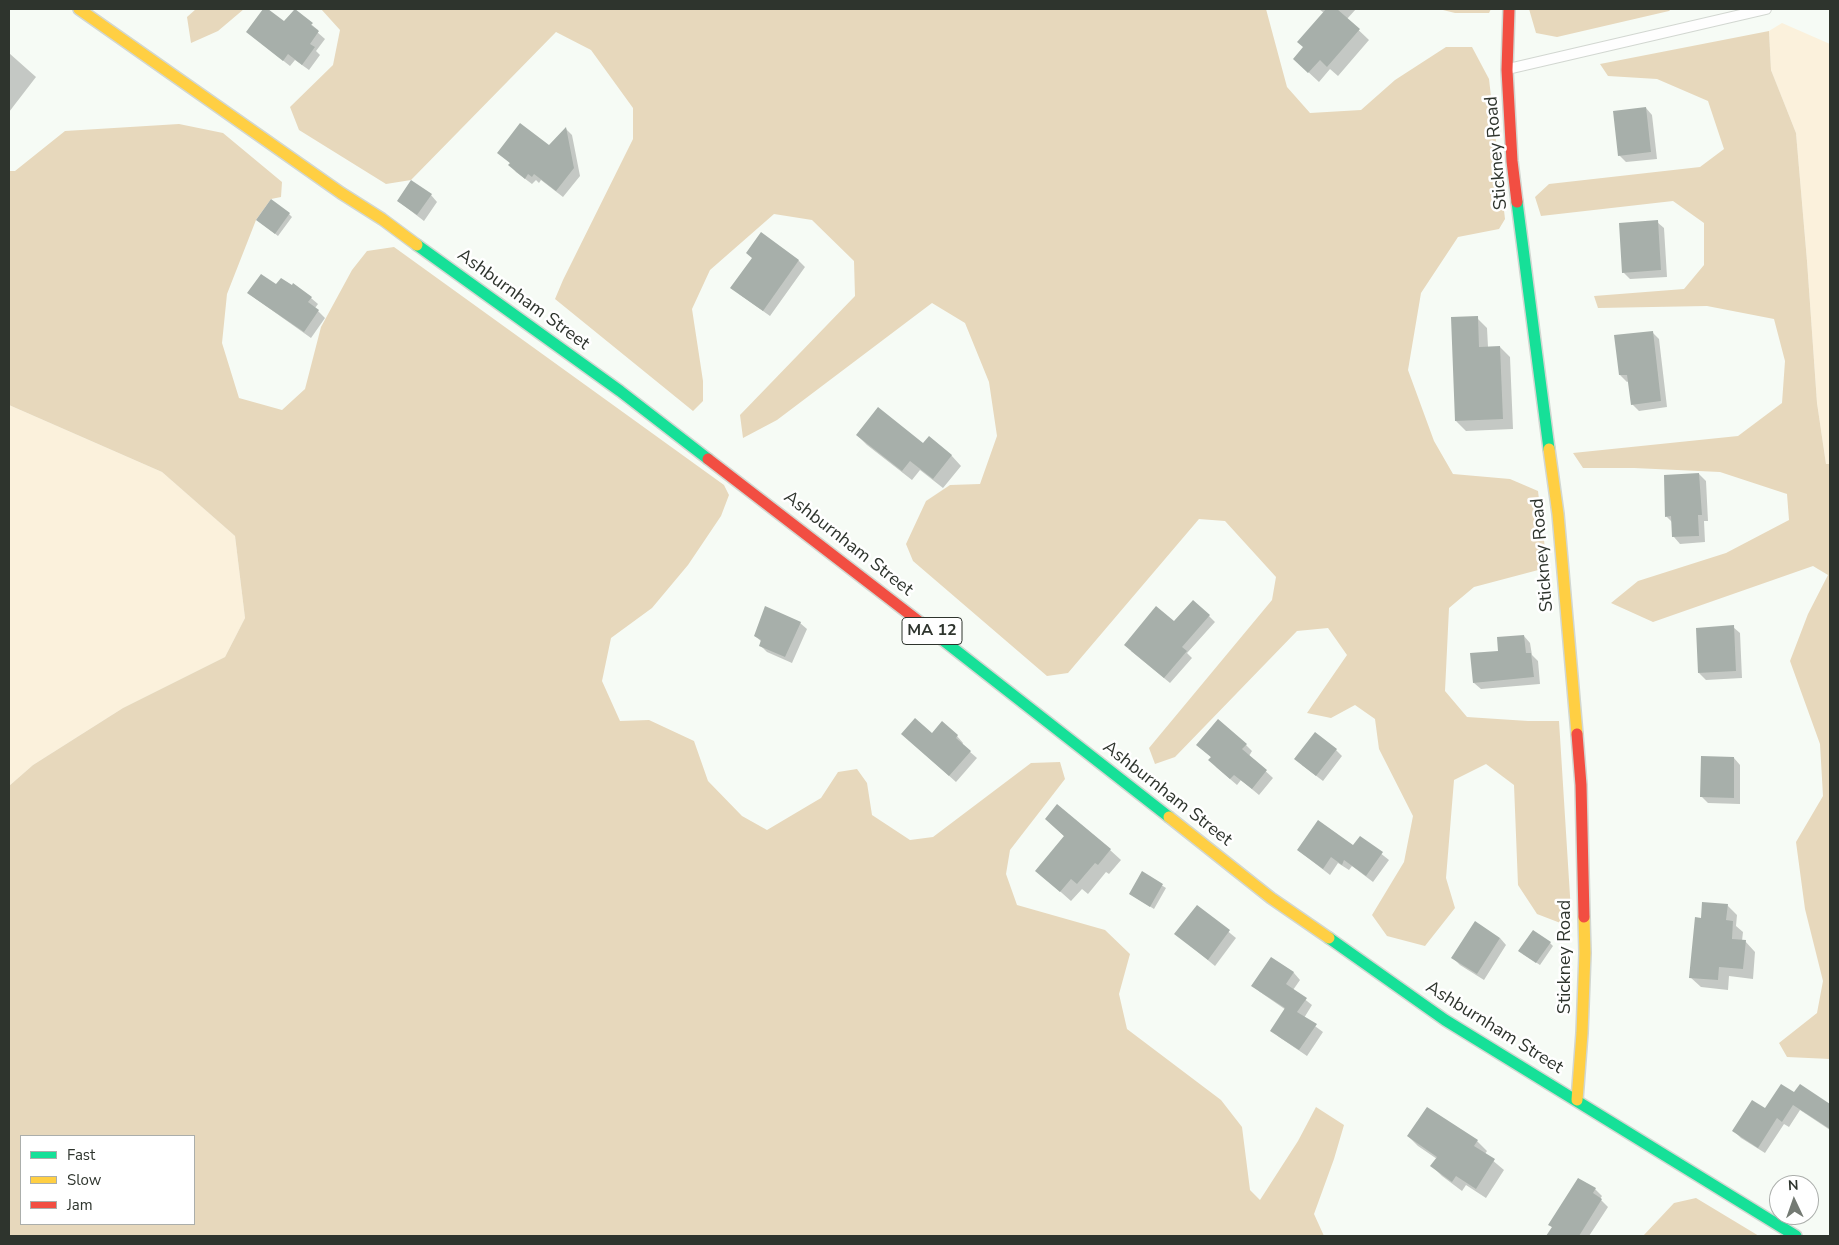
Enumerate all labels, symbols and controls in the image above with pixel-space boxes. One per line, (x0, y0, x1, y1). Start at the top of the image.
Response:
street label: Stickney Road (1481, 95, 1513, 211)
street label: Ashburnham Street (453, 245, 593, 355)
street label: Ashburnham Street (779, 487, 917, 601)
street label: Stickney Road (1527, 497, 1559, 613)
road number: MA 12 (902, 618, 962, 644)
street label: Ashburnham Street (1098, 737, 1236, 851)
street label: Stickney Road (1555, 900, 1577, 1014)
street label: Ashburnham Street (1421, 977, 1567, 1079)
legend (20, 1135, 195, 1225)
text: Fast (67, 1145, 95, 1165)
text: Slow (67, 1170, 101, 1190)
north arrow (1769, 1175, 1819, 1225)
text: N (1788, 1176, 1799, 1195)
text: Jam (67, 1195, 93, 1215)

